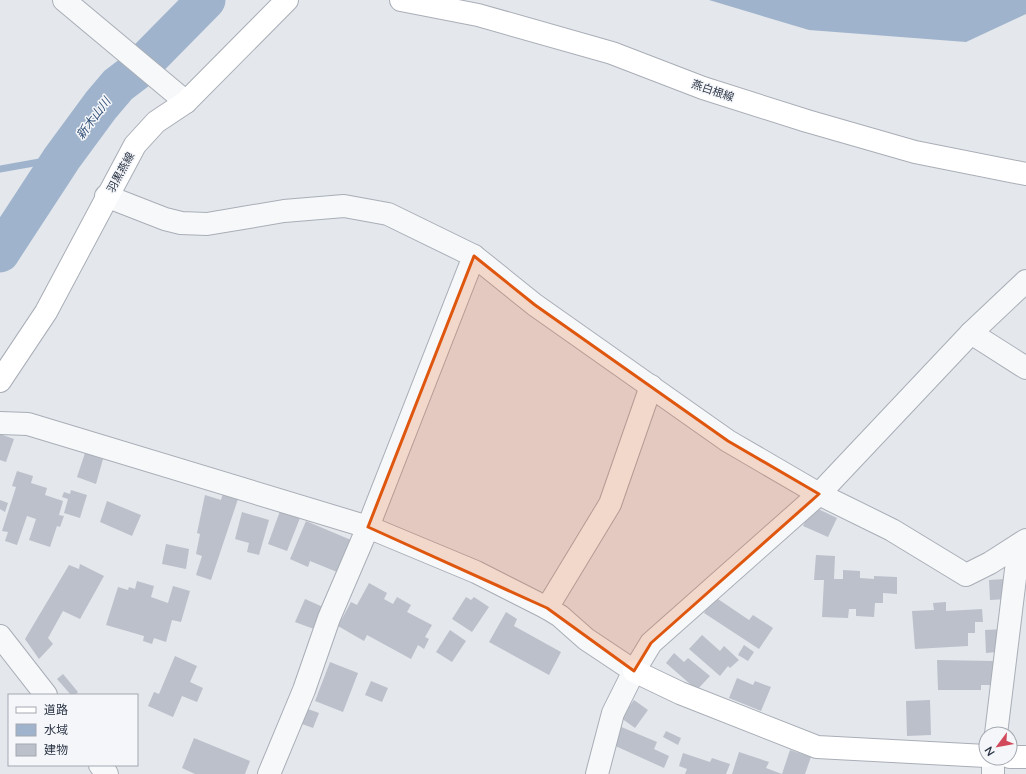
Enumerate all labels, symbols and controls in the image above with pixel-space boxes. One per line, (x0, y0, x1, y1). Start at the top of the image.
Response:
street label: 燕白根線 (690, 77, 736, 103)
water label: 新木山川 (73, 93, 115, 142)
street label: 羽黒燕線 (104, 150, 136, 194)
legend (8, 694, 138, 766)
text: 道路 (44, 702, 68, 717)
text: 水域 (44, 722, 68, 737)
north arrow (978, 726, 1018, 766)
text: 建物 (44, 742, 68, 757)
text: N (981, 745, 997, 759)

